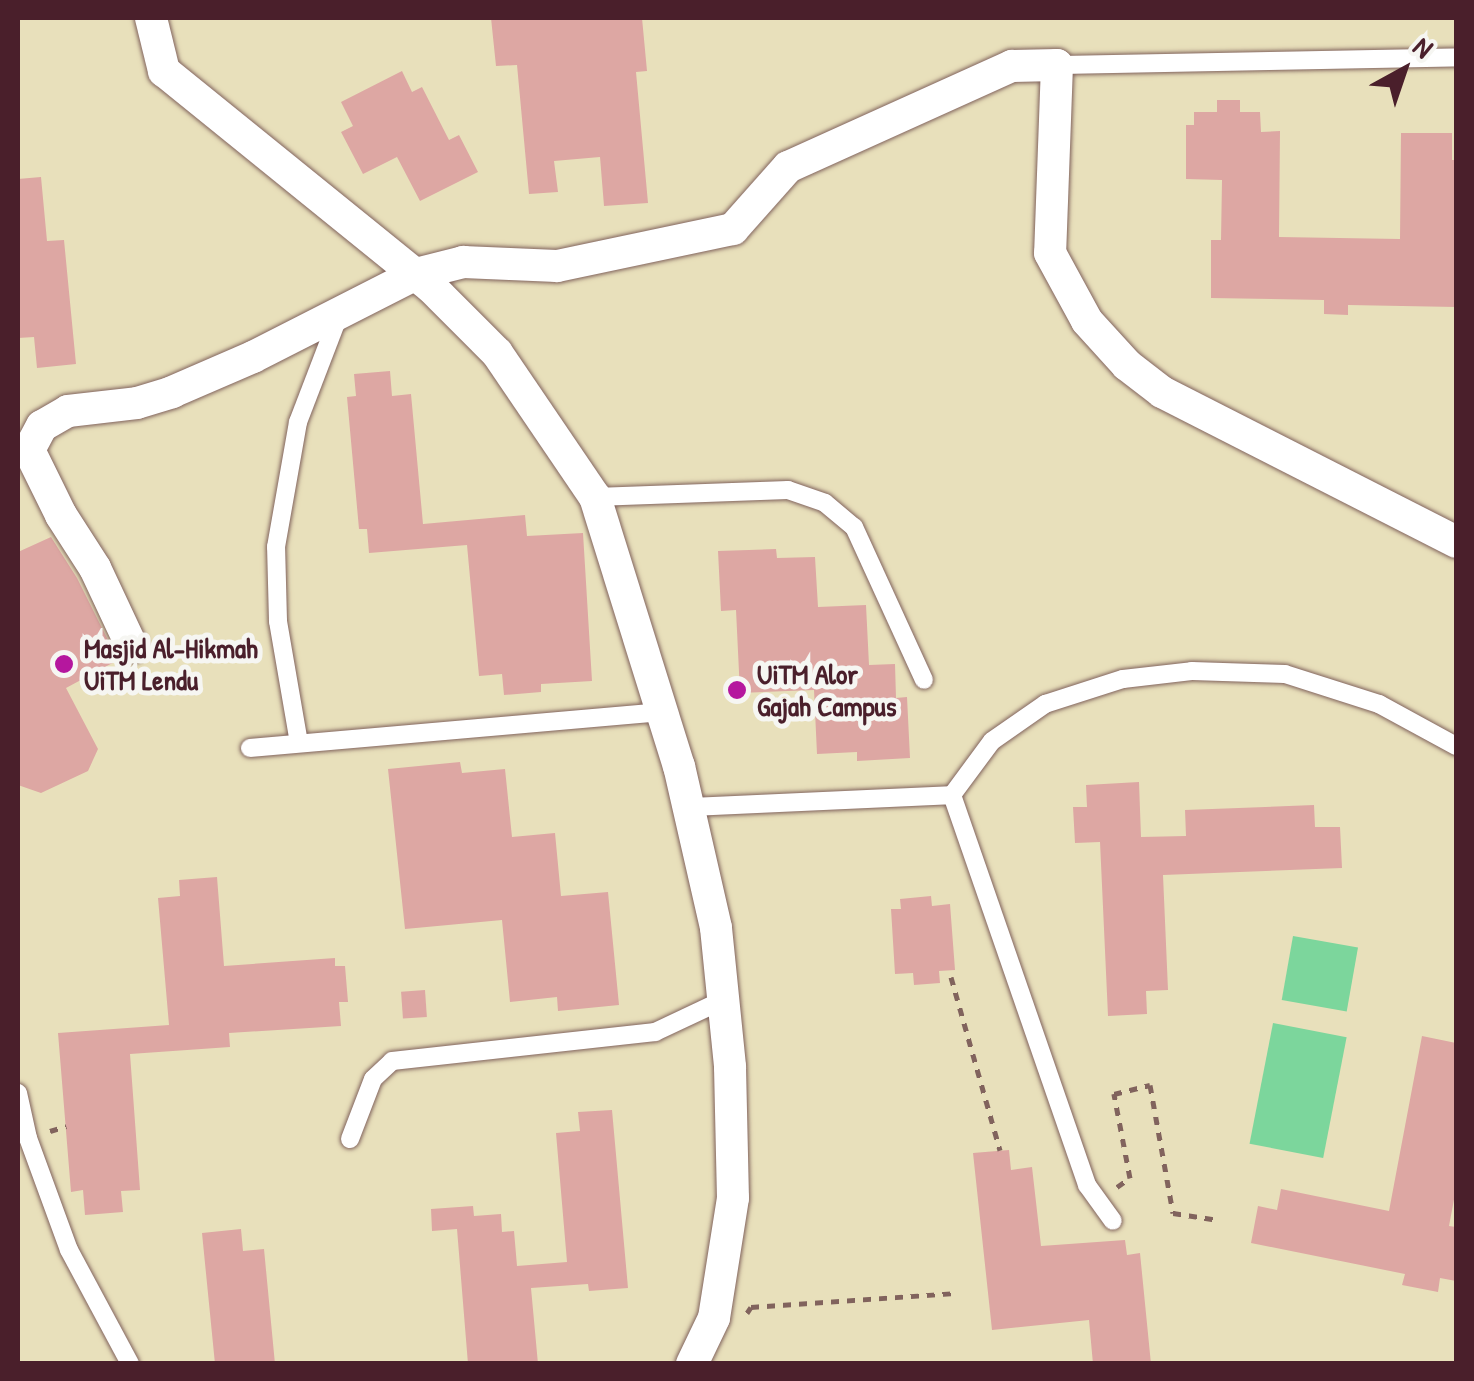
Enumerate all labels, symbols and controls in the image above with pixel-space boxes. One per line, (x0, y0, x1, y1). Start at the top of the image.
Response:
north arrow (1354, 20, 1454, 120)
text: N (1405, 28, 1441, 66)
place label: Masjid Al-Hikmah UiTM Lendu (84, 631, 258, 697)
marker: Masjid Al-Hikmah UiTM Lendu (53, 653, 75, 675)
place label: UiTM Alor Gajah Campus (757, 657, 896, 723)
marker: UiTM Alor Gajah Campus (726, 679, 748, 701)

